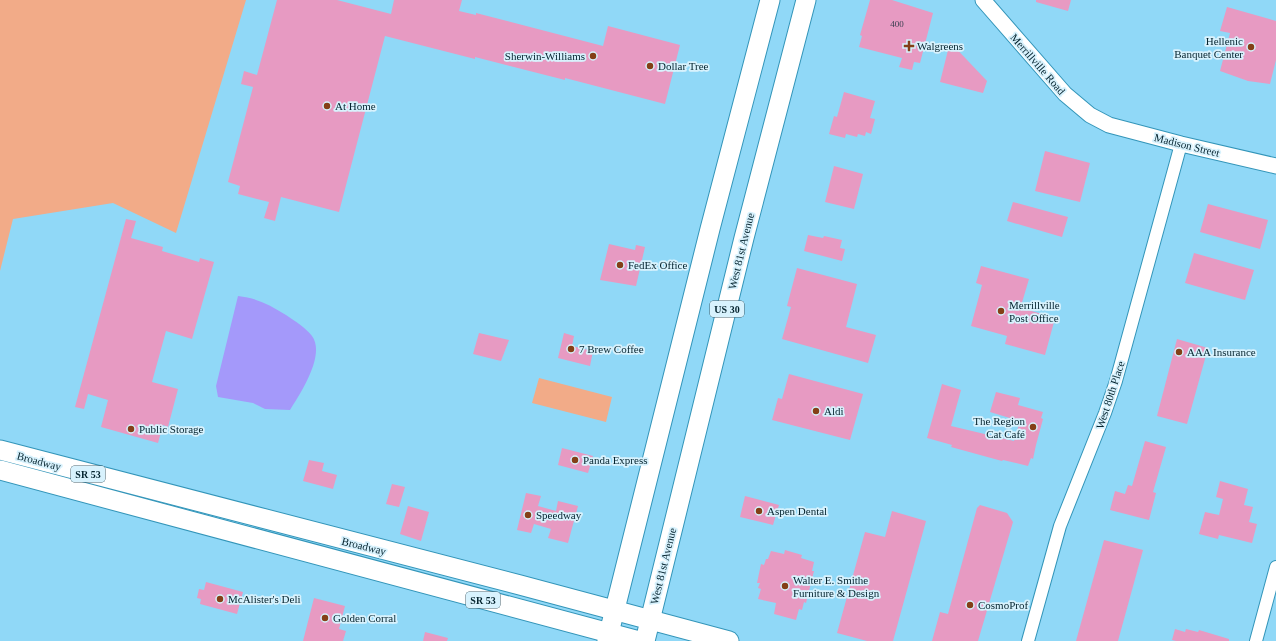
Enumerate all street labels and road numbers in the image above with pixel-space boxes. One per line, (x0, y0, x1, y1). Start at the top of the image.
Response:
street label: Merrillville Road (1008, 31, 1068, 97)
street label: Madison Street (1153, 131, 1221, 159)
street label: West 81st Avenue (726, 211, 756, 290)
road number: US 30 (710, 301, 744, 317)
street label: West 80th Place (1093, 359, 1127, 430)
street label: Broadway (16, 449, 63, 473)
road number: SR 53 (71, 466, 105, 482)
street label: West 81st Avenue (648, 526, 678, 605)
street label: Broadway (341, 535, 388, 557)
road number: SR 53 (466, 592, 500, 608)

